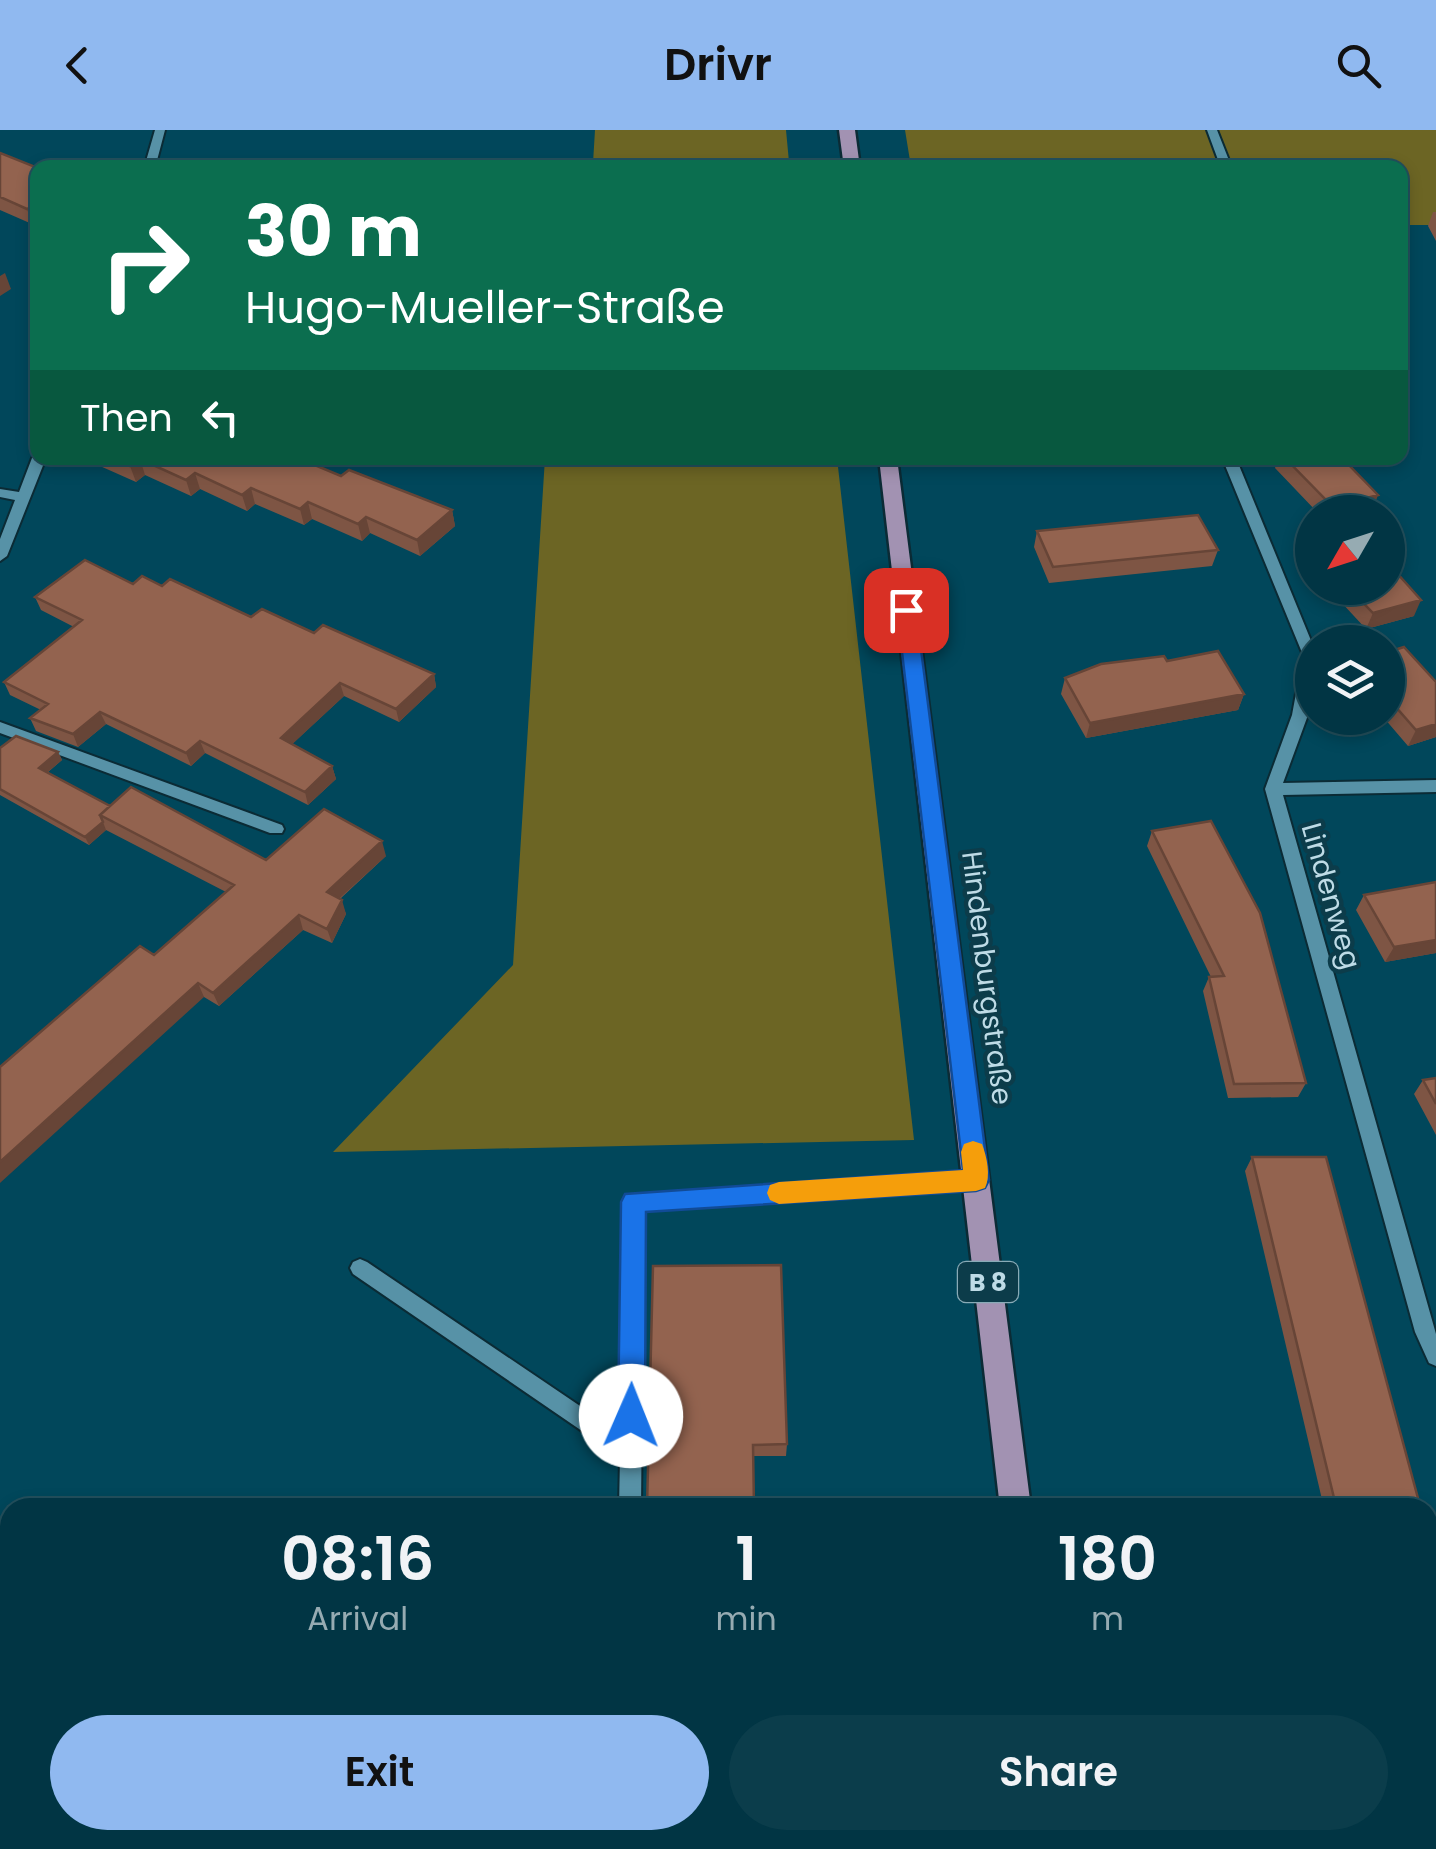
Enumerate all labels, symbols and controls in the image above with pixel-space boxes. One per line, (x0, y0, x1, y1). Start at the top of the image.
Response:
text: Drivr (664, 33, 772, 96)
icon: back (50, 38, 105, 93)
icon: search (1331, 38, 1386, 93)
text: 30 m (245, 182, 422, 281)
icon: right (80, 200, 210, 330)
text: Hugo-Mueller-Straße (245, 276, 725, 339)
icon: left (193, 390, 248, 445)
text: Then (80, 391, 173, 444)
north arrow (1295, 495, 1405, 605)
map controls (1295, 495, 1405, 735)
pin (864, 568, 949, 653)
icon: arrive (879, 583, 934, 638)
button: layers (1295, 625, 1405, 735)
street label: Lindenweg (1292, 818, 1370, 974)
street label: Hindenburgstraße (952, 849, 1022, 1107)
road number: B 8 (958, 1262, 1018, 1302)
position arrow (579, 1364, 683, 1468)
text: 08:16 (281, 1517, 434, 1601)
text: 1 (735, 1517, 757, 1601)
text: 180 (1058, 1517, 1157, 1601)
text: Arrival (307, 1596, 408, 1641)
text: min (715, 1596, 777, 1641)
text: m (1091, 1596, 1124, 1641)
button: Exit (50, 1715, 709, 1830)
button: Share (729, 1715, 1388, 1830)

